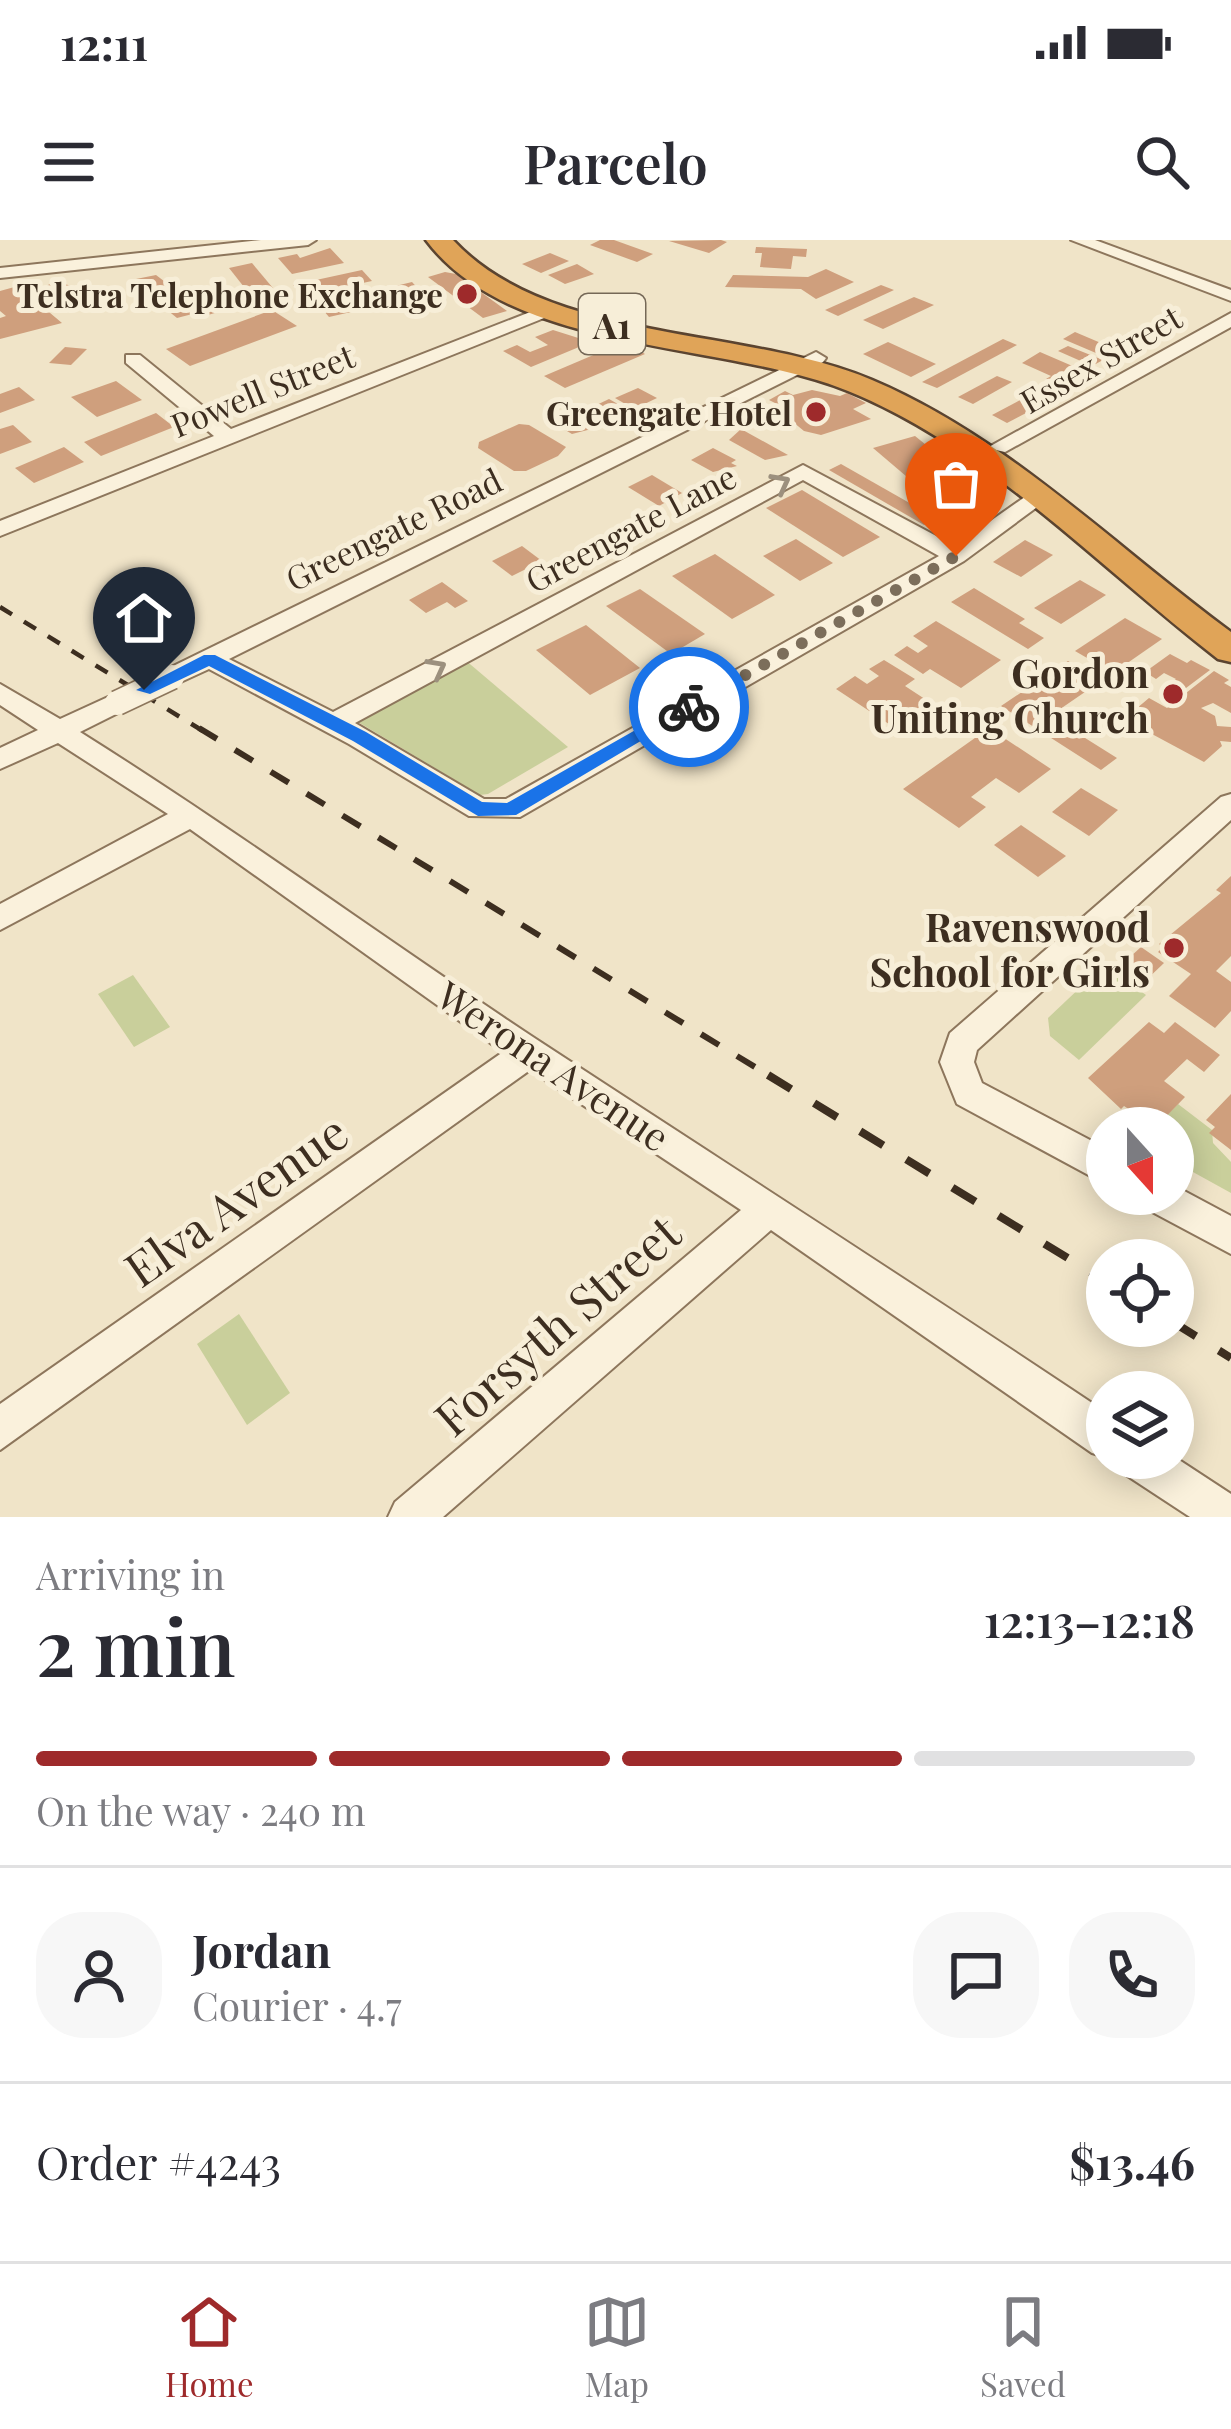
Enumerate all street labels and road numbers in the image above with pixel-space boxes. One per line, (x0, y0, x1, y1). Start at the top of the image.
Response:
street label: Essex Street (1011, 293, 1190, 422)
road number: A1 (579, 294, 645, 354)
street label: Powell Street (164, 332, 362, 446)
street label: Greengate Lane (517, 453, 743, 601)
street label: Greengate Road (278, 457, 508, 599)
street label: Werona Avenue (427, 968, 680, 1162)
street label: Elva Avenue (111, 1099, 359, 1299)
street label: Forsyth Street (420, 1199, 693, 1448)

